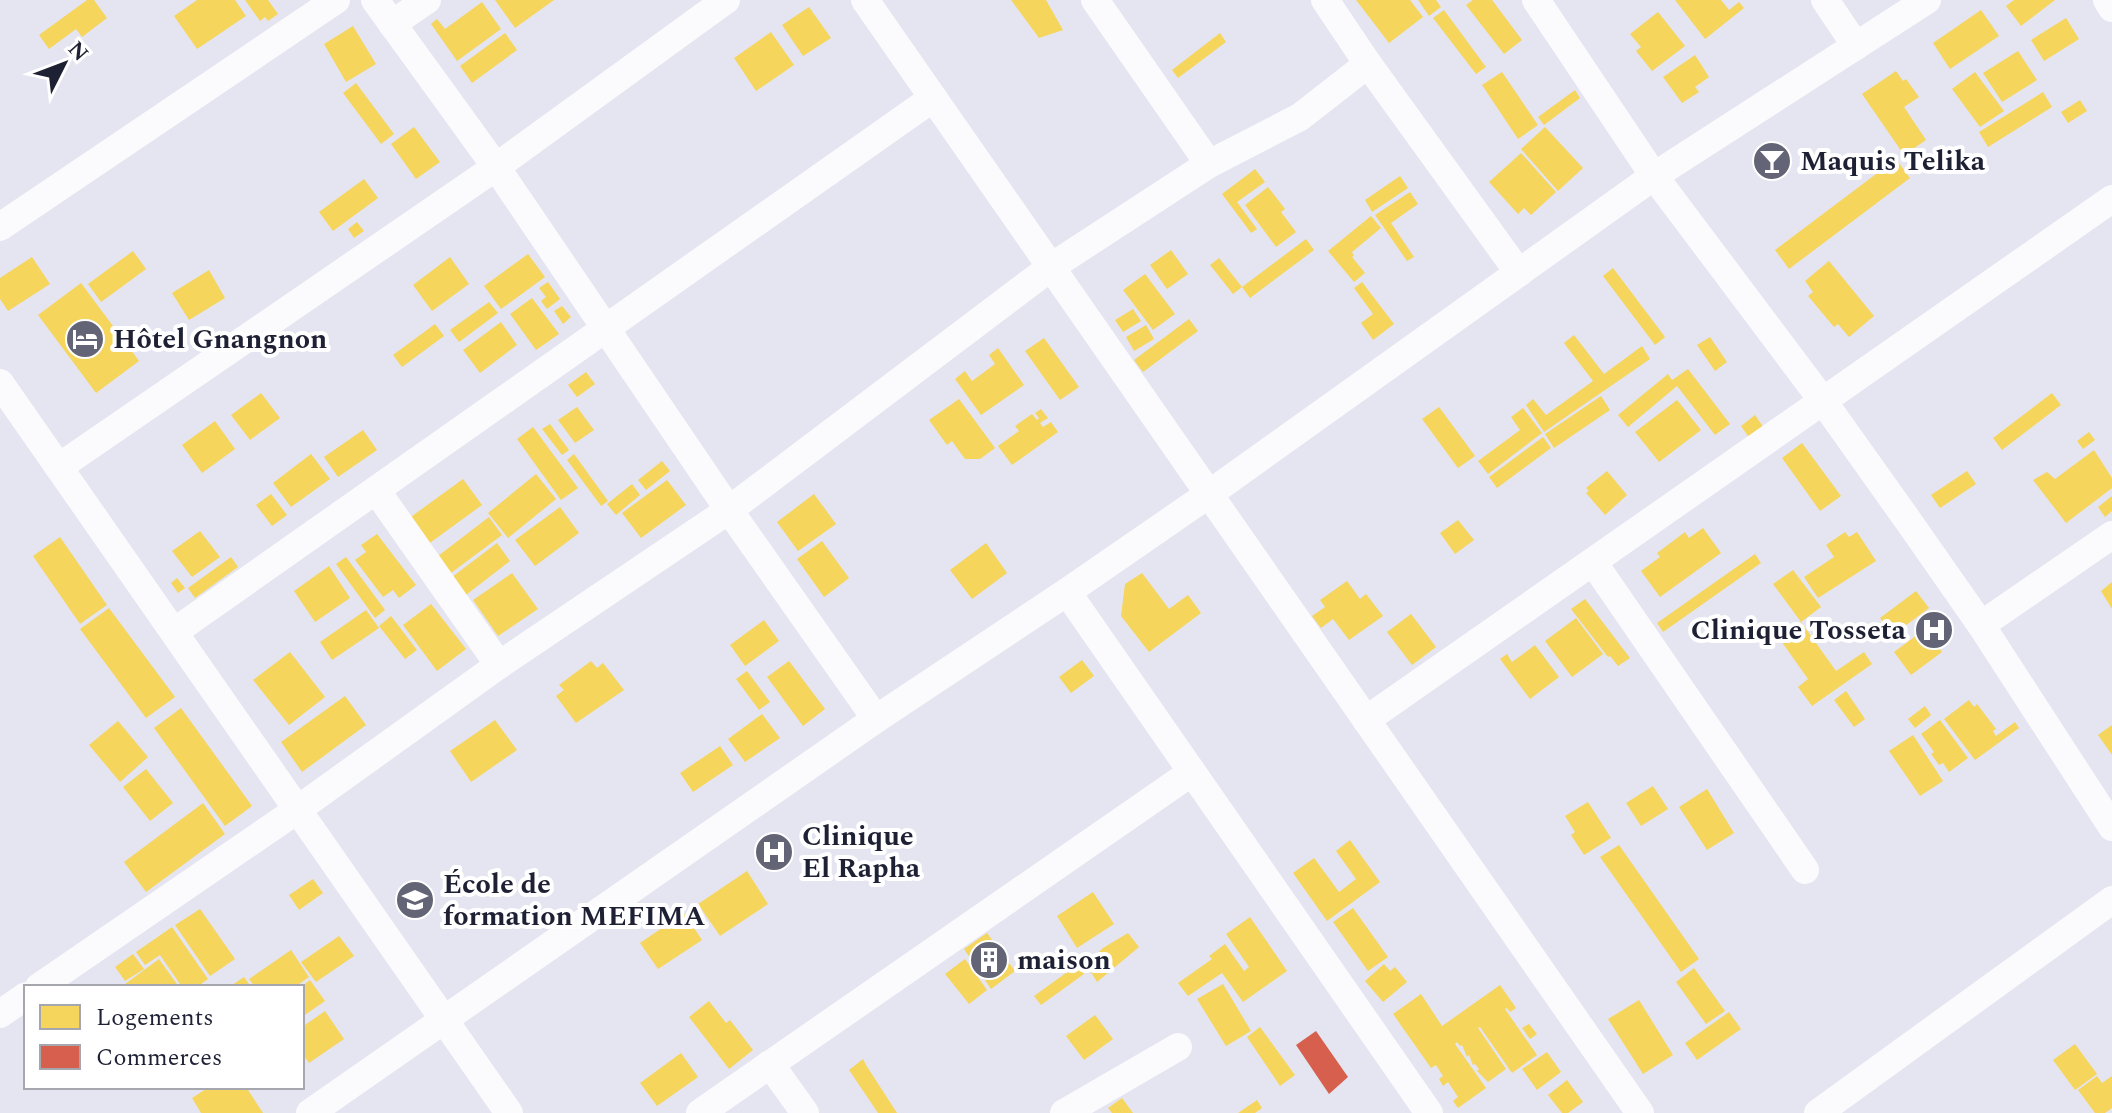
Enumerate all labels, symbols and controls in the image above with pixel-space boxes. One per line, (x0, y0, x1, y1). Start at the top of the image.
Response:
north arrow (24, 24, 104, 104)
text: N (59, 34, 96, 69)
bar icon: Maquis Telika (1751, 140, 1793, 182)
place label: Maquis Telika (1800, 140, 1986, 183)
hotel icon: Hôtel Gnangnon (64, 318, 106, 360)
place label: Hôtel Gnangnon (113, 318, 327, 361)
place label: Clinique Tosseta (1691, 609, 1907, 652)
hospital icon: Clinique Tosseta (1913, 609, 1955, 651)
place label: Clinique El Rapha (802, 815, 921, 890)
hospital icon: Clinique El Rapha (753, 831, 795, 873)
place label: École de formation MEFIMA (443, 863, 706, 938)
school or university icon: École de formation MEFIMA (394, 879, 436, 921)
building icon: maison (968, 939, 1010, 981)
place label: maison (1017, 939, 1111, 982)
legend (24, 985, 304, 1089)
text: Logements (96, 1000, 214, 1036)
text: Commerces (96, 1040, 222, 1076)

